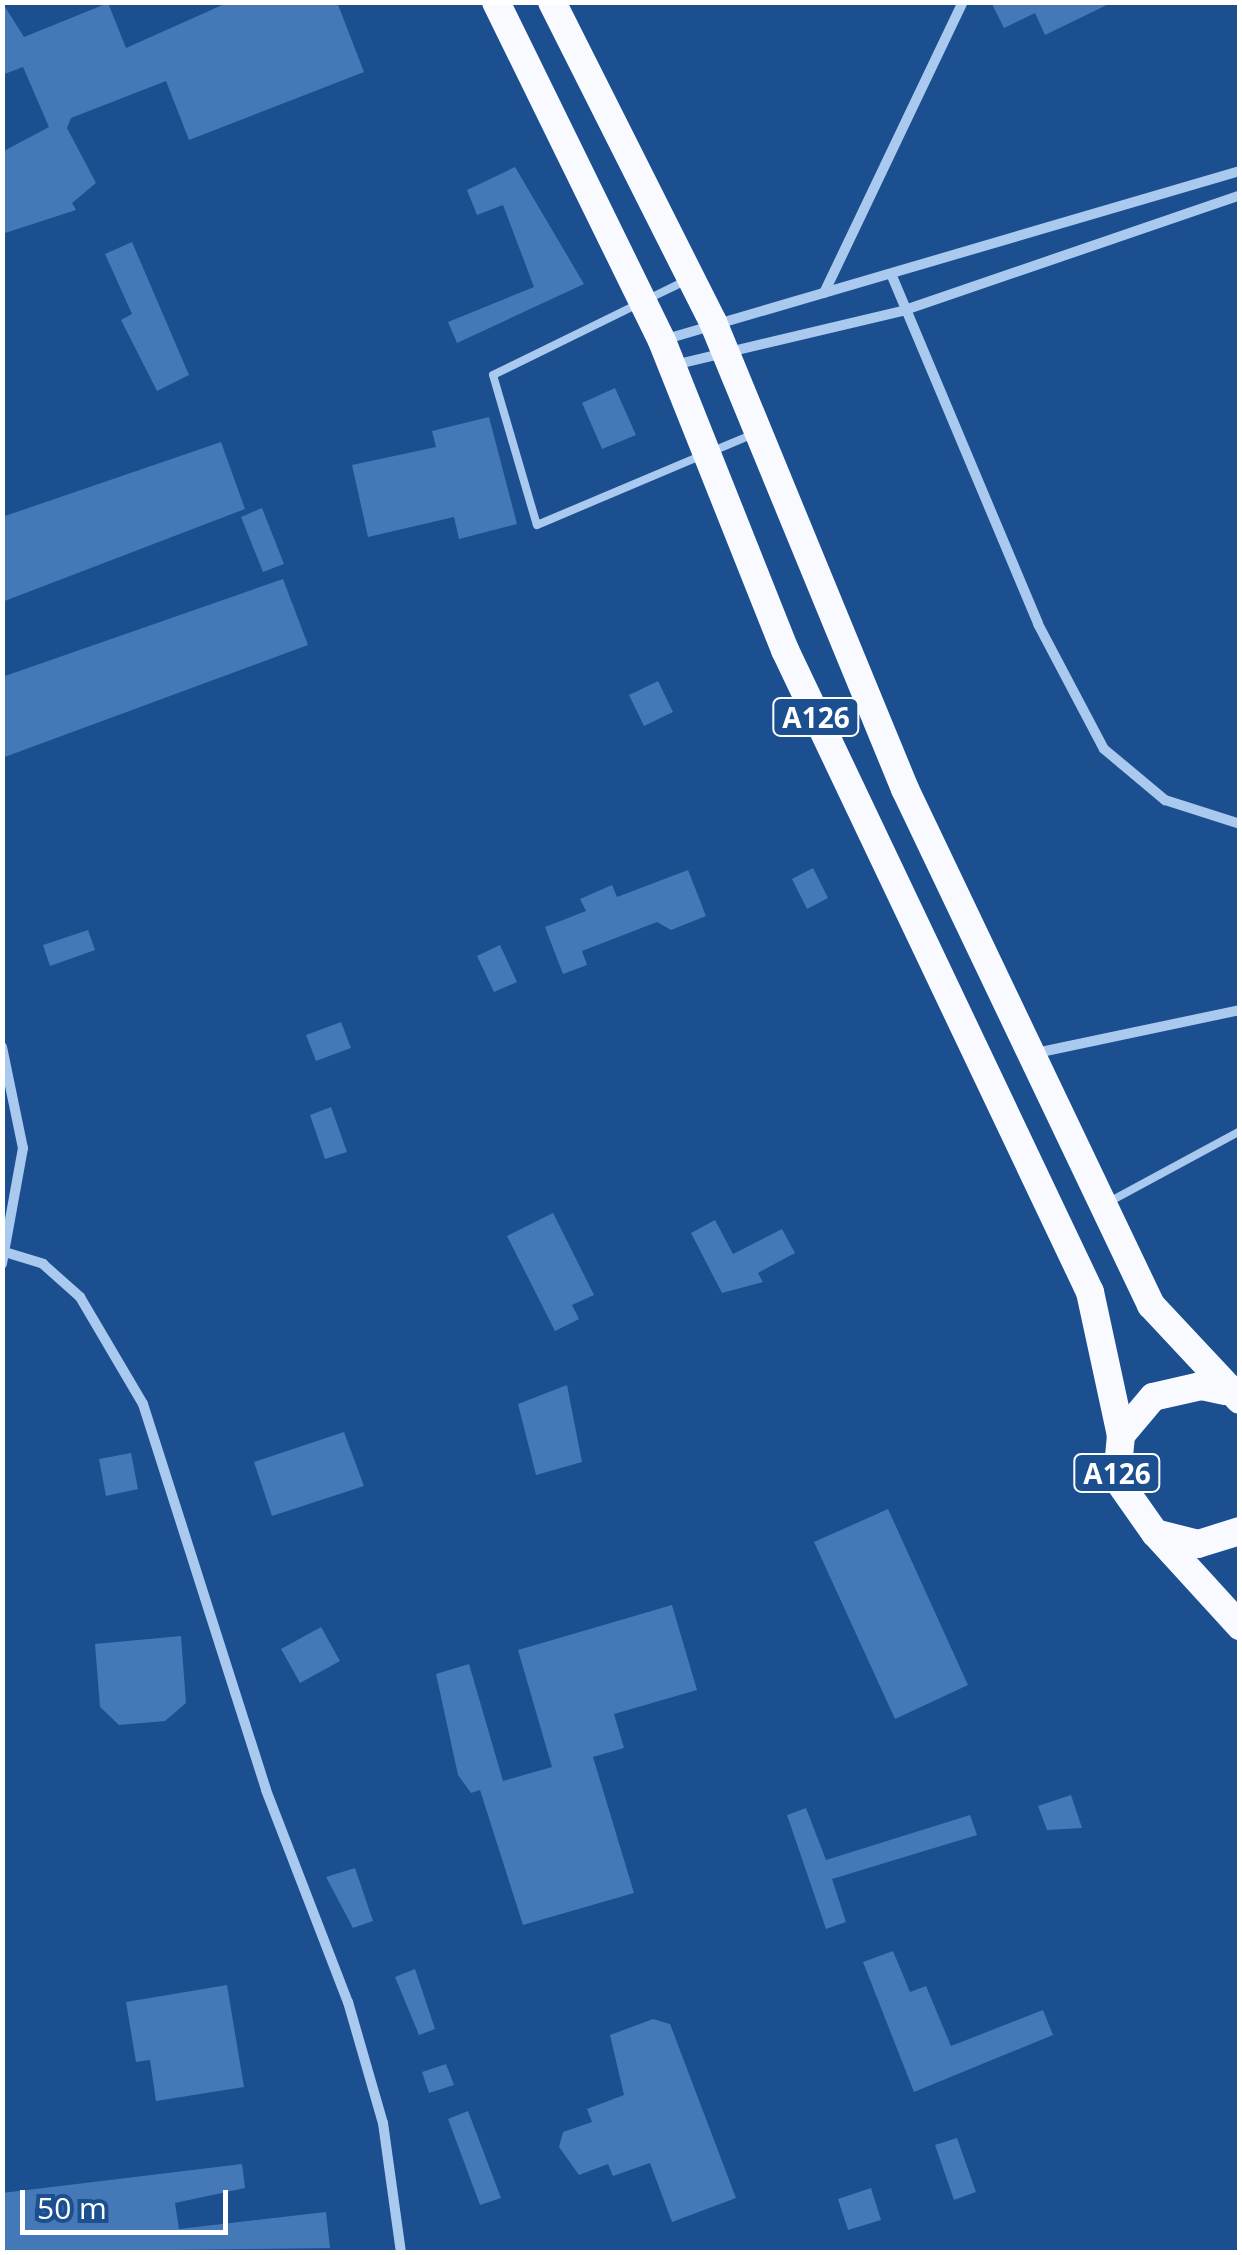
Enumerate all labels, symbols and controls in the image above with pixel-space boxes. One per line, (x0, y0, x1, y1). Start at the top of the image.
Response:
road number: A126 (771, 694, 861, 740)
road number: A126 (1072, 1450, 1162, 1496)
scale bar (25, 2170, 232, 2232)
text: 50 m (37, 2187, 107, 2228)

